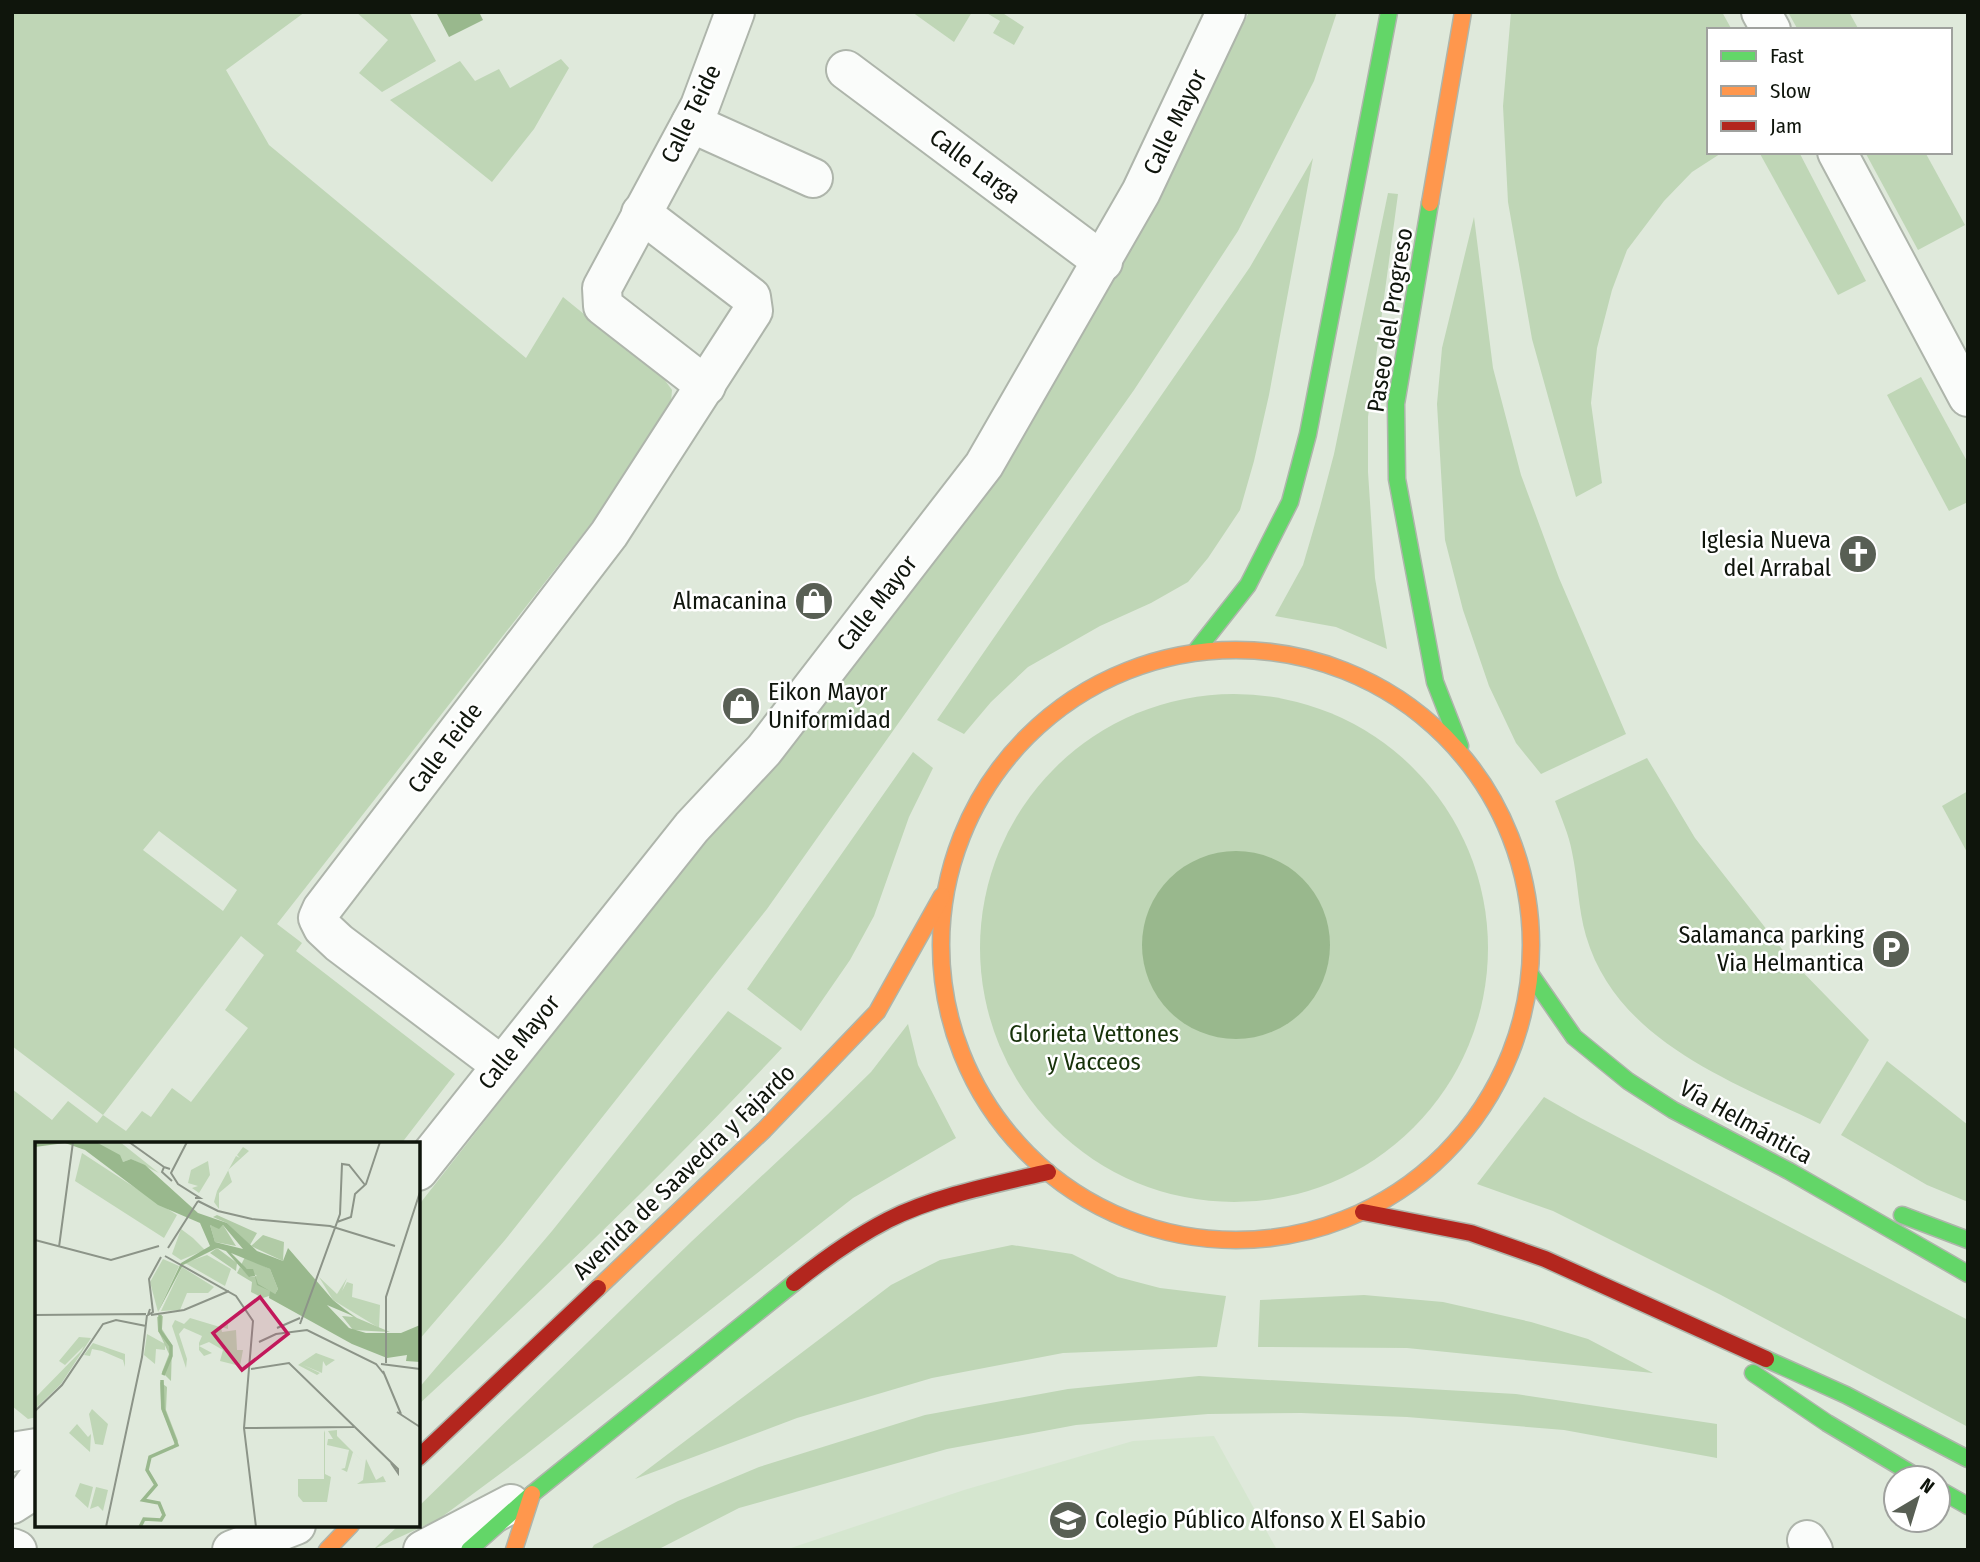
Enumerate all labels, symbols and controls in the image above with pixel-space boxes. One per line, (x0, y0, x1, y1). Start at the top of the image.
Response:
legend (1707, 28, 1952, 154)
text: Fast (1770, 43, 1804, 69)
street label: Calle Teide (655, 60, 727, 168)
street label: Calle Mayor (1138, 64, 1213, 179)
text: Slow (1770, 78, 1811, 104)
text: Jam (1770, 113, 1802, 139)
street label: Calle Larga (924, 123, 1026, 209)
street label: Paseo del Progreso (1362, 226, 1418, 414)
place label: Iglesia Nueva del Arrabal (1701, 526, 1831, 582)
church icon: Iglesia Nueva del Arrabal (1837, 533, 1879, 575)
street label: Calle Mayor (831, 549, 923, 656)
shop icon: Almacanina (793, 580, 835, 622)
place label: Almacanina (673, 587, 787, 615)
place label: Eikon Mayor Uniformidad (768, 678, 891, 734)
shop icon: Eikon Mayor Uniformidad (720, 685, 762, 727)
street label: Calle Teide (402, 697, 488, 799)
place label: Salamanca parking Via Helmantica (1678, 921, 1865, 977)
parking icon: Salamanca parking Via Helmantica (1870, 928, 1912, 970)
street label: Calle Mayor (472, 989, 566, 1095)
park label: Glorieta Vettones y Vacceos (1009, 1020, 1179, 1076)
street label: Avenida de Saavedra y Fajardo (567, 1059, 801, 1285)
street label: Vía Helmántica (1675, 1074, 1817, 1170)
inset map (35, 1142, 420, 1527)
north arrow (1882, 1464, 1952, 1534)
text: N (1916, 1473, 1939, 1499)
school or university icon: Colegio Público Alfonso X El Sabio (1047, 1499, 1089, 1541)
place label: Colegio Público Alfonso X El Sabio (1095, 1506, 1426, 1534)

